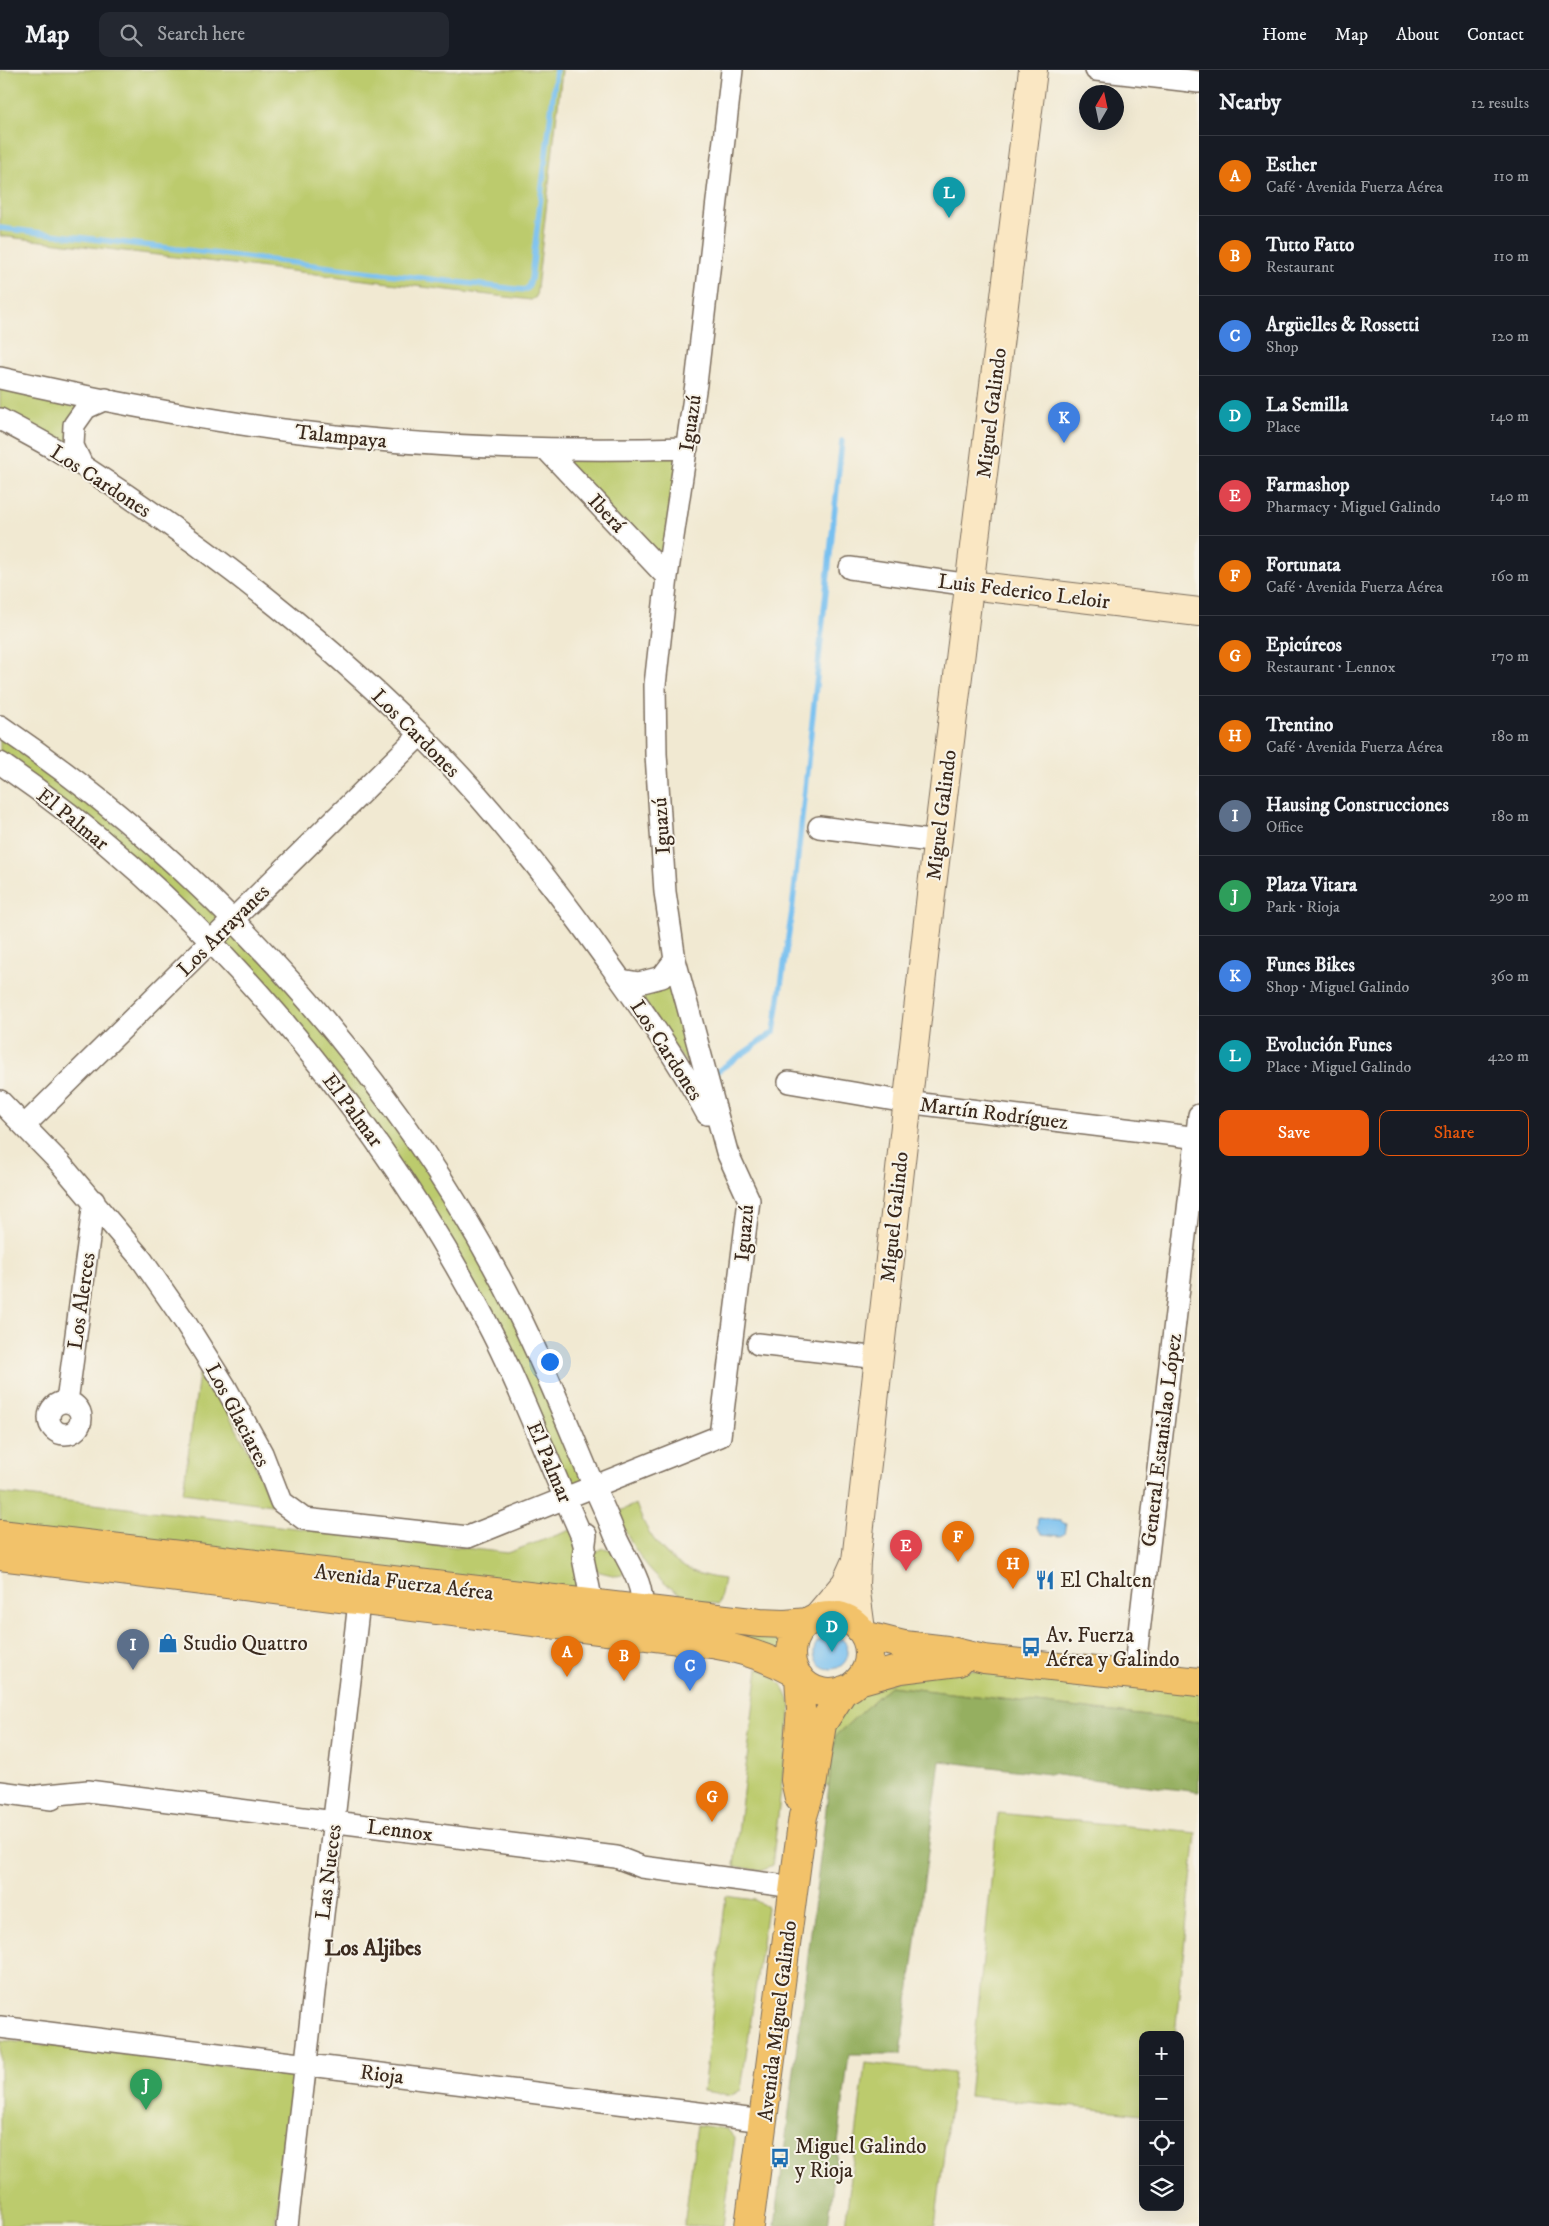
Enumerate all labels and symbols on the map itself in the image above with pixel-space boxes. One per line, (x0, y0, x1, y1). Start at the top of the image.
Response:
north arrow (1079, 85, 1124, 130)
pin: L (933, 177, 965, 218)
street label: Miguel Galindo (971, 346, 1013, 480)
street label: Iguazú (674, 393, 708, 453)
pin: K (1048, 402, 1080, 443)
street label: Talampaya (294, 419, 388, 455)
street label: Los Cardones (45, 440, 156, 524)
street label: Iberá (582, 489, 631, 539)
street label: Luis Federico Leloir (936, 569, 1111, 615)
street label: Los Cardones (366, 684, 465, 783)
street label: Miguel Galindo (921, 748, 963, 882)
street label: El Palmar (31, 783, 114, 857)
street label: Iguazú (647, 796, 677, 855)
street label: Los Arrayanes (172, 879, 275, 982)
street label: Los Cardones (624, 995, 708, 1106)
street label: El Palmar (316, 1069, 388, 1153)
street label: Martín Rodríguez (918, 1092, 1070, 1136)
street label: Miguel Galindo (875, 1150, 915, 1284)
street label: Iguazú (730, 1203, 760, 1263)
street label: Los Alerces (62, 1251, 102, 1351)
street label: General Estanislao López (1136, 1332, 1188, 1548)
your location (537, 1349, 563, 1375)
street label: Los Glaciares (199, 1359, 275, 1472)
street label: El Palmar (520, 1418, 578, 1507)
pin: F (942, 1521, 974, 1562)
pin: E (890, 1530, 922, 1571)
pin: H (997, 1548, 1029, 1589)
street label: Avenida Fuerza Aérea (313, 1559, 495, 1607)
place label: El Chalten (1060, 1568, 1152, 1594)
restaurant icon: El Chalten (1034, 1569, 1056, 1591)
pin: D (816, 1611, 848, 1652)
place label: Av. Fuerza Aérea y Galindo (1046, 1623, 1179, 1673)
pin: I (117, 1629, 149, 1670)
place label: Studio Quattro (183, 1631, 308, 1657)
shop icon: Studio Quattro (157, 1632, 179, 1654)
pin: A (551, 1636, 583, 1677)
bus stop icon: Av. Fuerza Aérea y Galindo (1020, 1636, 1042, 1658)
pin: B (608, 1640, 640, 1681)
pin: C (674, 1650, 706, 1691)
pin: G (696, 1781, 728, 1822)
street label: Lennox (365, 1814, 434, 1848)
street label: Las Nueces (310, 1823, 348, 1921)
street label: Avenida Miguel Galindo (753, 1919, 803, 2123)
district label: Los Aljibes (325, 1935, 422, 1963)
street label: Rioja (359, 2059, 405, 2091)
pin: J (130, 2069, 162, 2110)
place label: Miguel Galindo y Rioja (795, 2134, 926, 2184)
bus stop icon: Miguel Galindo y Rioja (769, 2147, 791, 2169)

